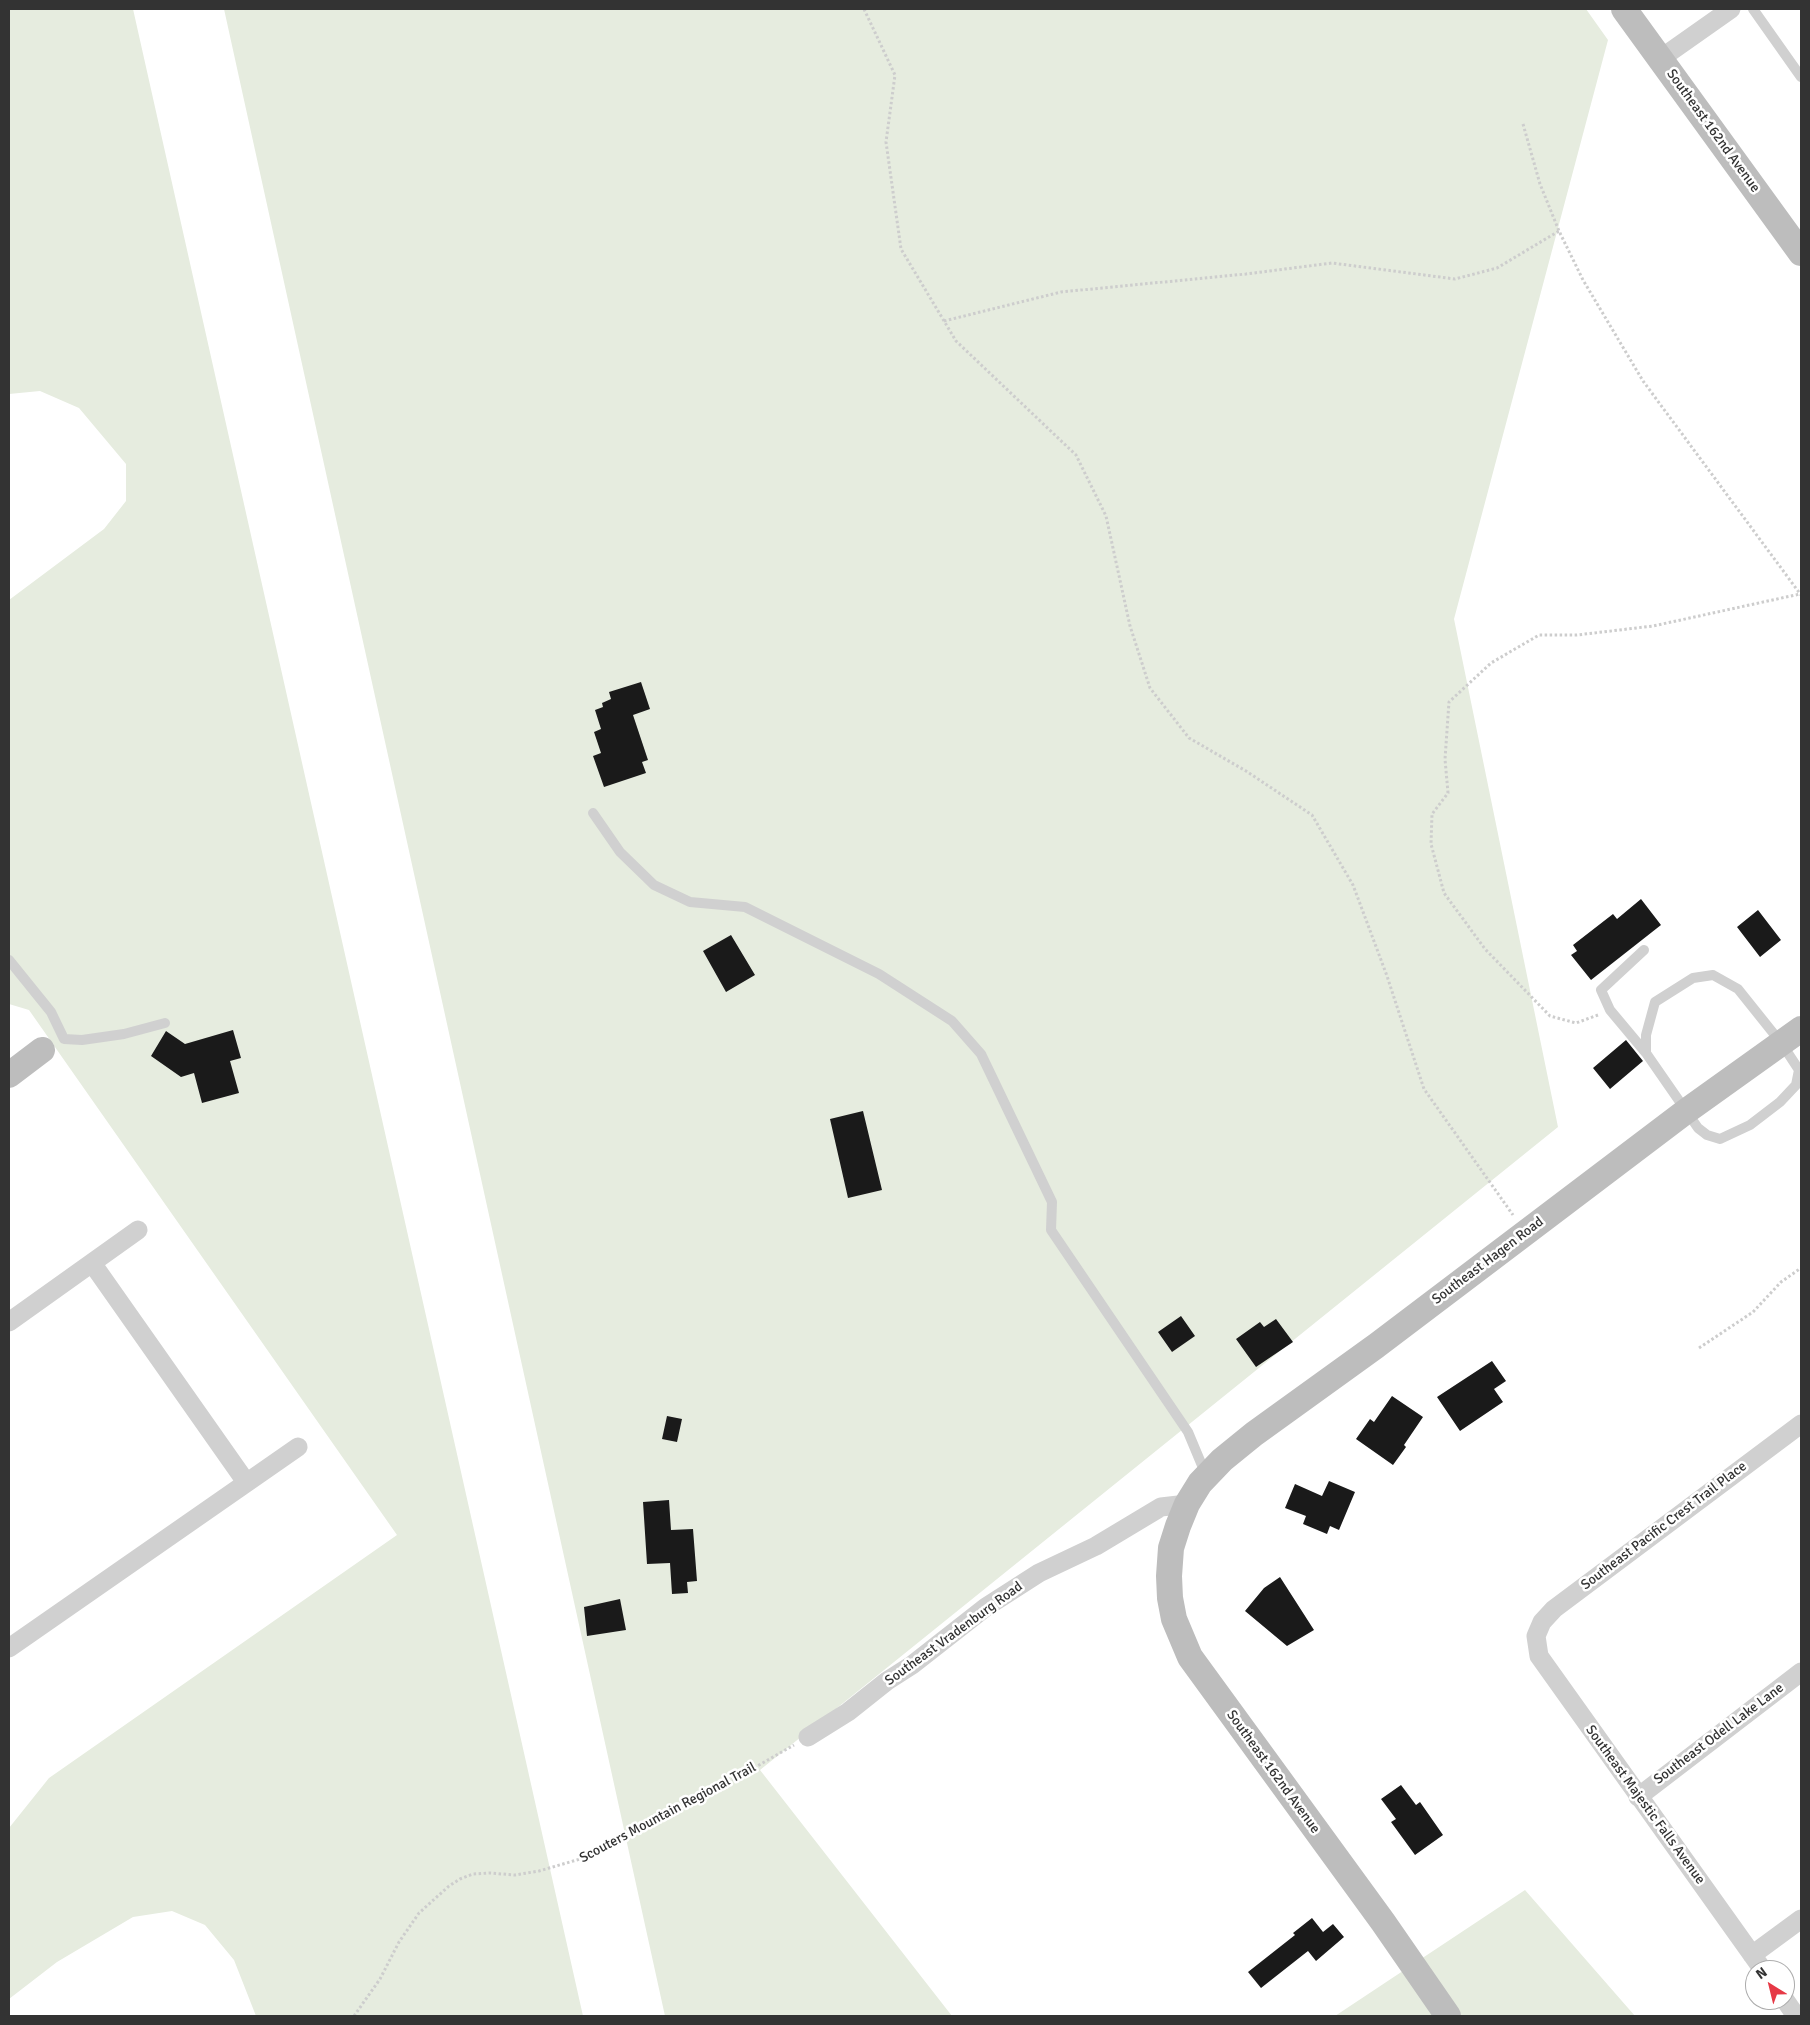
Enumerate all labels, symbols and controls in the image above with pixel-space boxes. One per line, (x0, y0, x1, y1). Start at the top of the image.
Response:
street label: Southeast 162nd Avenue (1663, 66, 1763, 196)
street label: Southeast Hagen Road (1429, 1214, 1547, 1308)
street label: Southeast Pacific Crest Trail Place (1578, 1458, 1750, 1594)
street label: Southeast Vradenburg Road (882, 1578, 1026, 1690)
street label: Southeast Odell Lake Lane (1651, 1680, 1787, 1788)
street label: Southeast 162nd Avenue (1223, 1707, 1323, 1837)
street label: Southeast Majestic Falls Avenue (1582, 1722, 1708, 1888)
street label: Scouters Mountain Regional Trail (577, 1759, 759, 1867)
north arrow (1745, 1960, 1795, 2010)
text: N (1753, 1964, 1770, 1983)

